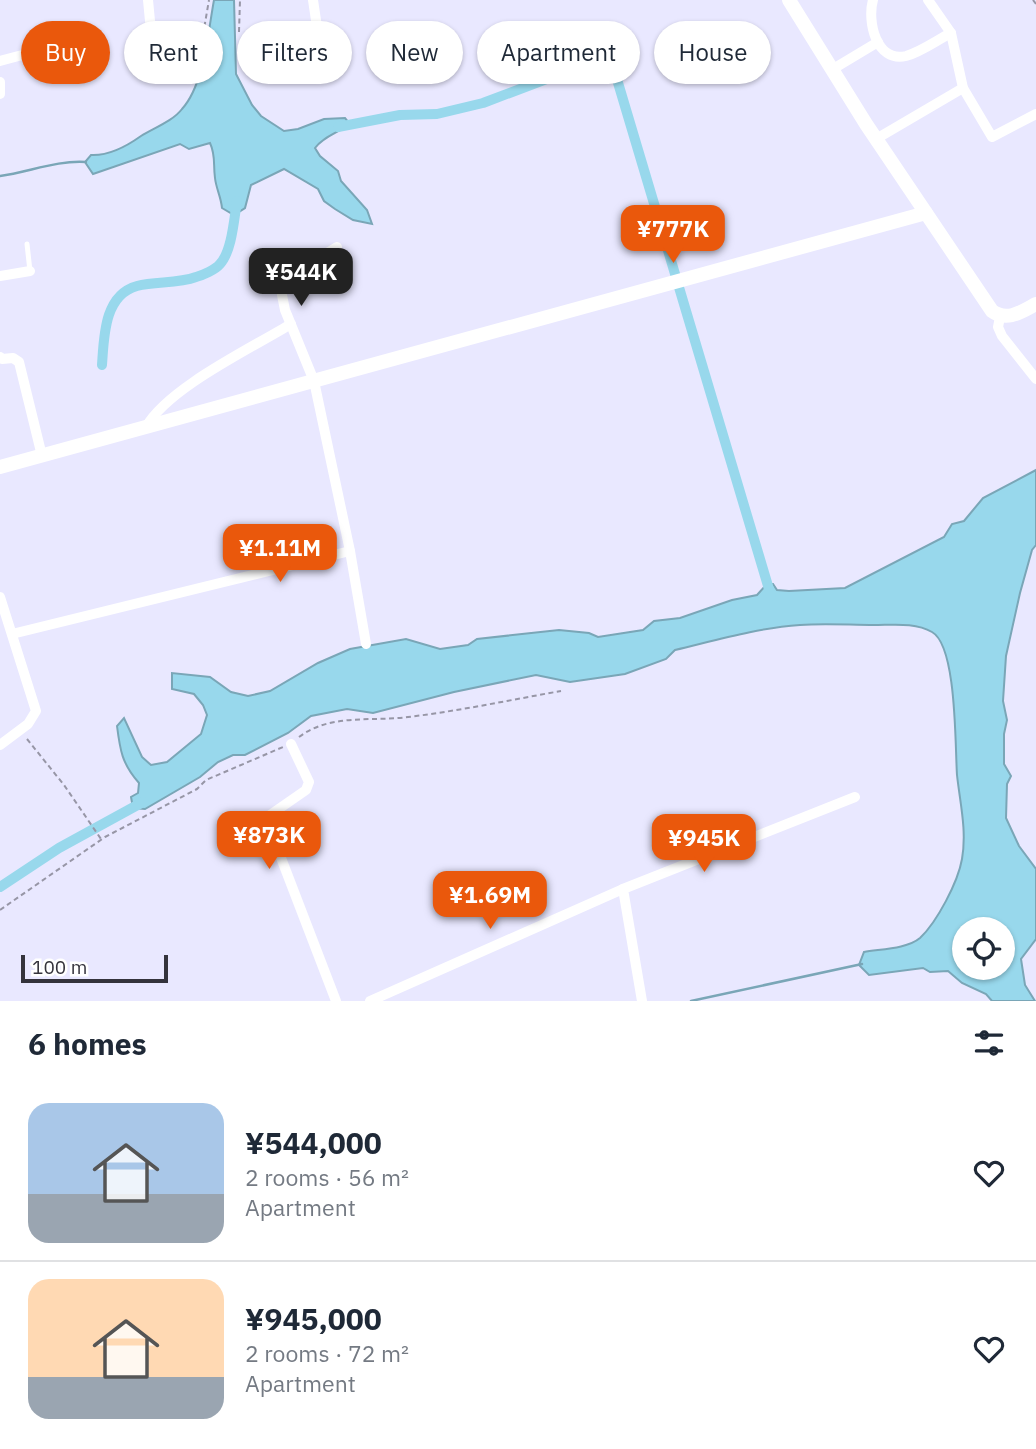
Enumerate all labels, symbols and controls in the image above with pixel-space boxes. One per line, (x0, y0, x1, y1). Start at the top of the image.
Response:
chip: Buy (21, 21, 110, 84)
chip: Rent (124, 21, 223, 84)
chip: Filters (237, 21, 352, 84)
chip: New (366, 21, 463, 84)
chip: Apartment (477, 21, 640, 84)
chip: House (654, 21, 771, 84)
pin: ¥777K (624, 205, 722, 265)
text: ¥777K (637, 213, 709, 243)
pin: ¥544K (252, 248, 350, 308)
text: ¥544K (265, 256, 337, 286)
pin: ¥1.11M (223, 524, 337, 584)
text: ¥1.11M (239, 532, 321, 562)
pin: ¥873K (220, 812, 318, 871)
pin: ¥945K (655, 814, 753, 874)
text: ¥873K (233, 819, 305, 849)
text: ¥945K (668, 822, 740, 852)
pin: ¥1.69M (433, 872, 547, 931)
text: ¥1.69M (449, 879, 531, 909)
map controls (952, 917, 1015, 980)
button: locate (952, 917, 1015, 980)
scale bar (21, 952, 168, 984)
text: 100 m (32, 955, 87, 979)
text: 6 homes (28, 1024, 147, 1063)
icon: filters (970, 1024, 1008, 1062)
text: ¥544,000 (245, 1123, 382, 1162)
icon: home (84, 1131, 168, 1215)
icon: heart (970, 1154, 1008, 1192)
text: 2 rooms · 56 m² (245, 1162, 409, 1192)
text: Apartment (245, 1192, 356, 1222)
text: ¥945,000 (245, 1299, 382, 1338)
icon: home (84, 1307, 168, 1391)
icon: heart (970, 1330, 1008, 1368)
text: 2 rooms · 72 m² (245, 1338, 409, 1368)
text: Apartment (245, 1368, 356, 1398)

